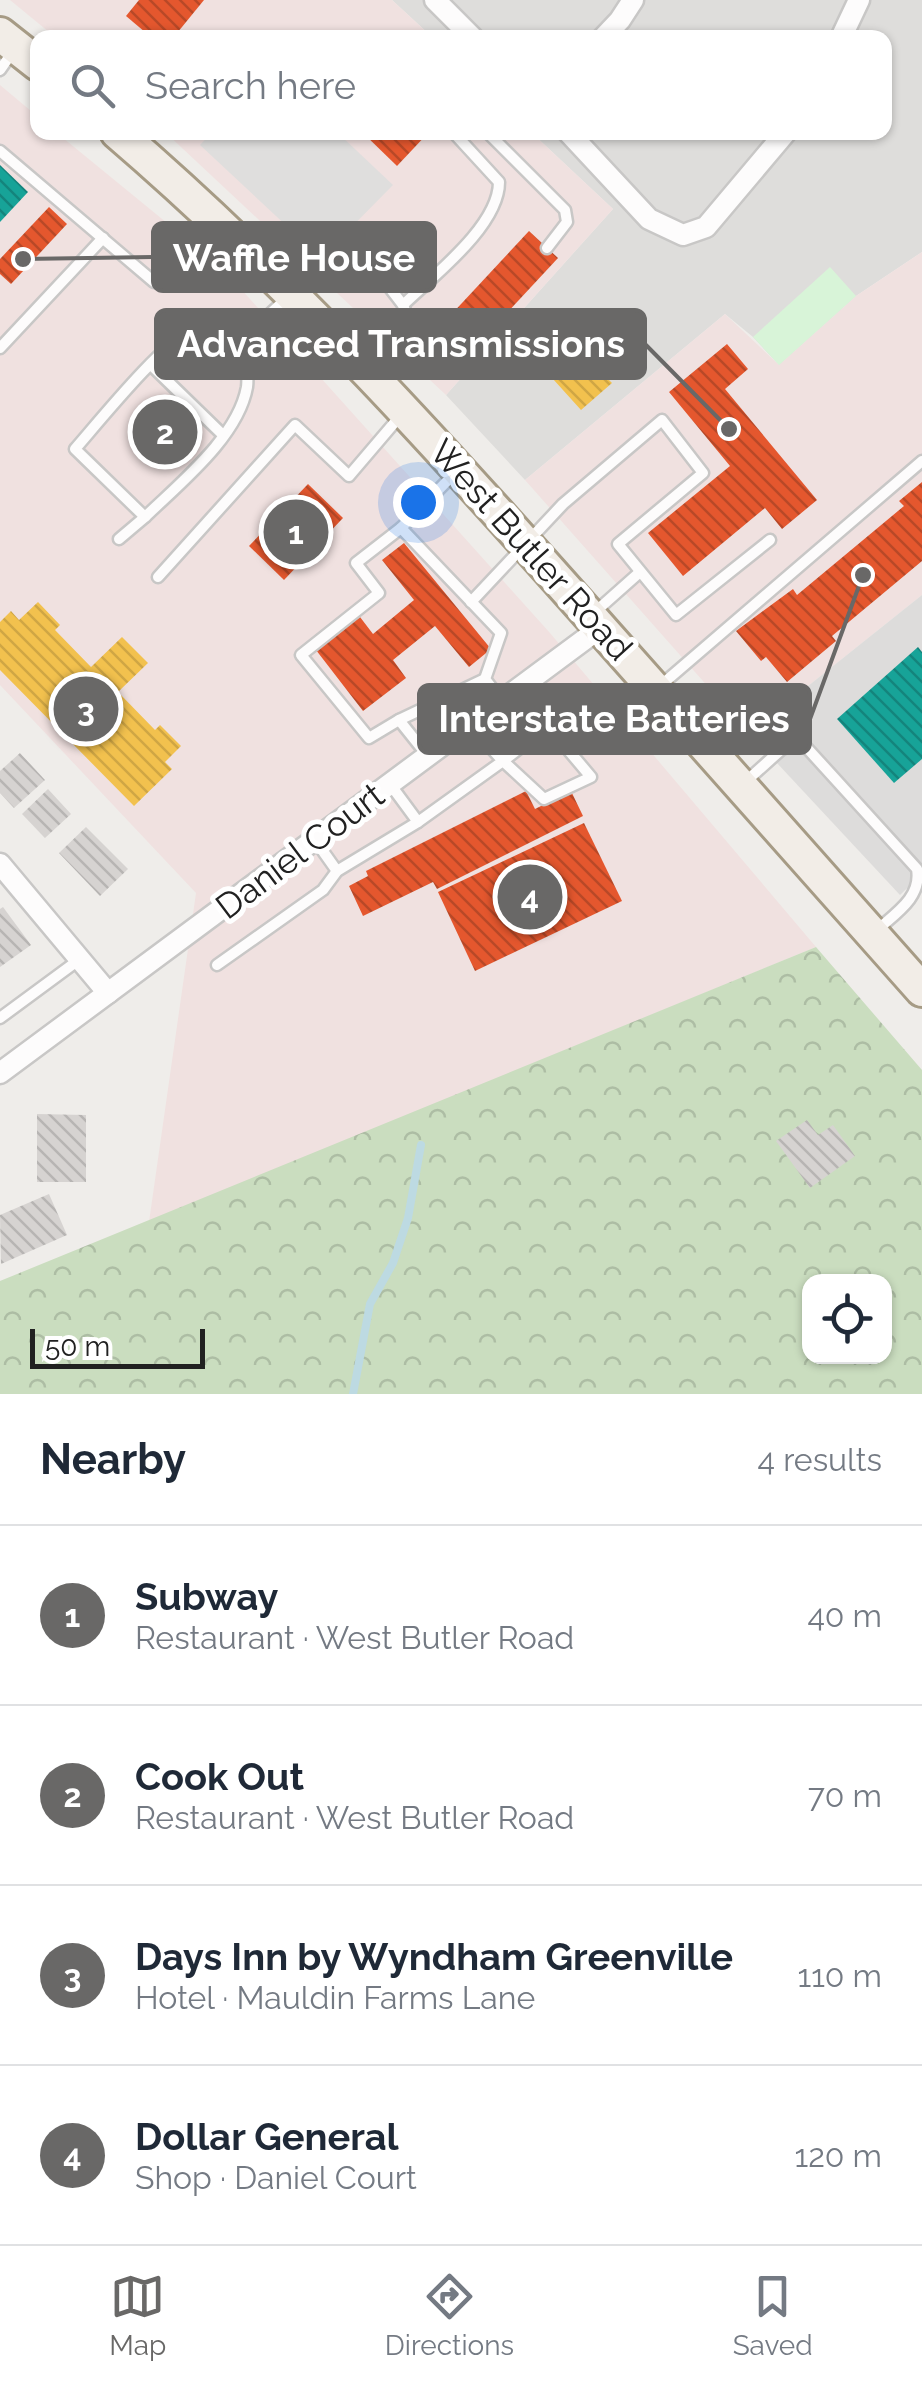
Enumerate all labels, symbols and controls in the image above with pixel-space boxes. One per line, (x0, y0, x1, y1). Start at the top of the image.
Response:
search box (30, 30, 892, 140)
icon: search (65, 58, 120, 113)
text: Search here (145, 63, 356, 108)
callout: Waffle House (153, 223, 435, 291)
text: Waffle House (173, 235, 415, 280)
callout: Advanced Transmissions (156, 310, 645, 378)
text: Advanced Transmissions (177, 321, 625, 366)
pin: 2 (132, 394, 198, 470)
street label: West Butler Road (422, 431, 641, 668)
your location (393, 477, 444, 528)
pin: 1 (264, 494, 328, 570)
pin: 3 (54, 672, 118, 746)
callout: Interstate Batteries (419, 685, 810, 753)
text: Interstate Batteries (438, 696, 790, 741)
street label: Daniel Court (208, 774, 392, 927)
pin: 4 (498, 860, 562, 934)
map controls (802, 1274, 892, 1364)
button: locate (802, 1274, 892, 1364)
scale bar (30, 1324, 205, 1368)
text: 50 m (45, 1330, 110, 1363)
text: Nearby (40, 1435, 186, 1484)
text: 4 results (758, 1441, 882, 1478)
text: Subway (135, 1574, 278, 1619)
text: 1 (65, 1597, 80, 1634)
text: 40 m (807, 1597, 882, 1634)
text: Restaurant · West Butler Road (135, 1619, 574, 1656)
text: Cook Out (135, 1754, 304, 1799)
text: 2 (63, 1777, 82, 1814)
text: 70 m (808, 1777, 882, 1814)
text: Restaurant · West Butler Road (135, 1799, 574, 1836)
text: Days Inn by Wyndham Greenville (135, 1934, 733, 1979)
text: 3 (64, 1957, 81, 1994)
text: 110 m (797, 1957, 882, 1994)
text: Hotel · Mauldin Farms Lane (135, 1979, 535, 2016)
text: Dollar General (135, 2114, 399, 2159)
text: 4 (63, 2137, 82, 2174)
text: 120 m (794, 2137, 882, 2174)
text: Shop · Daniel Court (135, 2159, 417, 2196)
tab: Map (109, 2269, 166, 2362)
tab: Directions (385, 2269, 514, 2362)
tab: Saved (733, 2269, 813, 2362)

